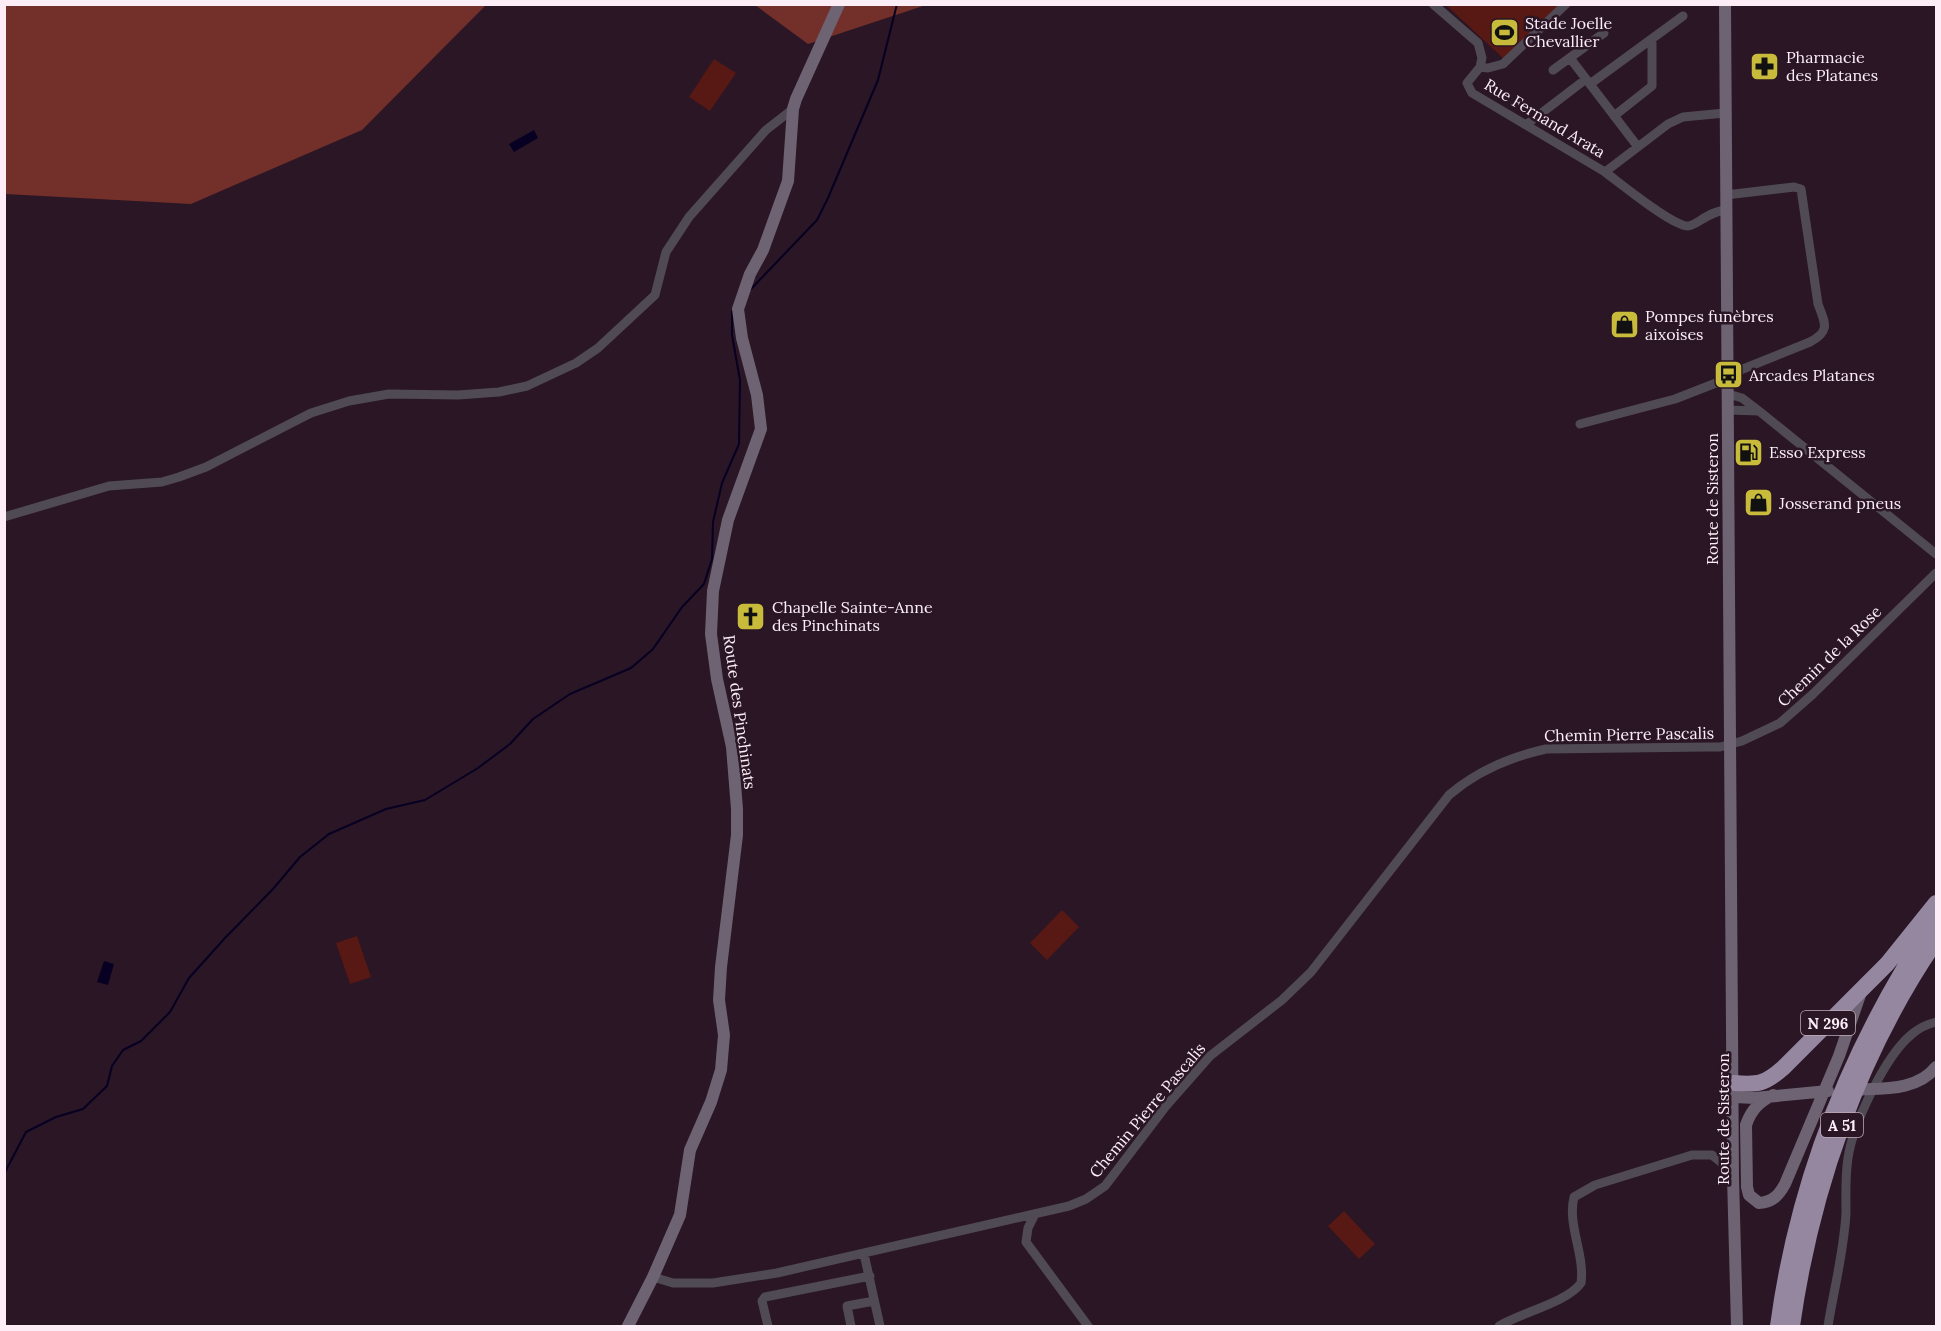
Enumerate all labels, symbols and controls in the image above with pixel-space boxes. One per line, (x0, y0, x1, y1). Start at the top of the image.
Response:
place label: Stade Joelle Chevallier (1525, 13, 1613, 51)
sports icon: Stade Joelle Chevallier (1488, 16, 1520, 48)
place label: Pharmacie des Platanes (1786, 47, 1878, 85)
pharmacy icon: Pharmacie des Platanes (1749, 50, 1781, 82)
street label: Rue Fernand Arata (1481, 74, 1609, 162)
place label: Pompes funèbres aixoises (1645, 306, 1774, 344)
shop icon: Pompes funèbres aixoises (1608, 309, 1640, 341)
bus stop icon: Arcades Platanes (1712, 359, 1744, 391)
place label: Arcades Platanes (1748, 365, 1875, 385)
street label: Route de Sisteron (1702, 433, 1722, 565)
fuel station icon: Esso Express (1732, 436, 1764, 468)
place label: Esso Express (1769, 442, 1866, 462)
shop icon: Josserand pneus (1742, 487, 1774, 519)
place label: Josserand pneus (1778, 493, 1901, 513)
place label: Chapelle Sainte-Anne des Pinchinats (772, 597, 933, 635)
church icon: Chapelle Sainte-Anne des Pinchinats (735, 600, 767, 632)
street label: Chemin de la Rose (1773, 601, 1885, 711)
street label: Route des Pinchinats (719, 633, 761, 791)
street label: Chemin Pierre Pascalis (1544, 723, 1714, 745)
road number: N 296 (1801, 1011, 1855, 1035)
street label: Chemin Pierre Pascalis (1085, 1039, 1209, 1181)
street label: Route de Sisteron (1713, 1053, 1733, 1185)
road number: A 51 (1821, 1113, 1863, 1137)

